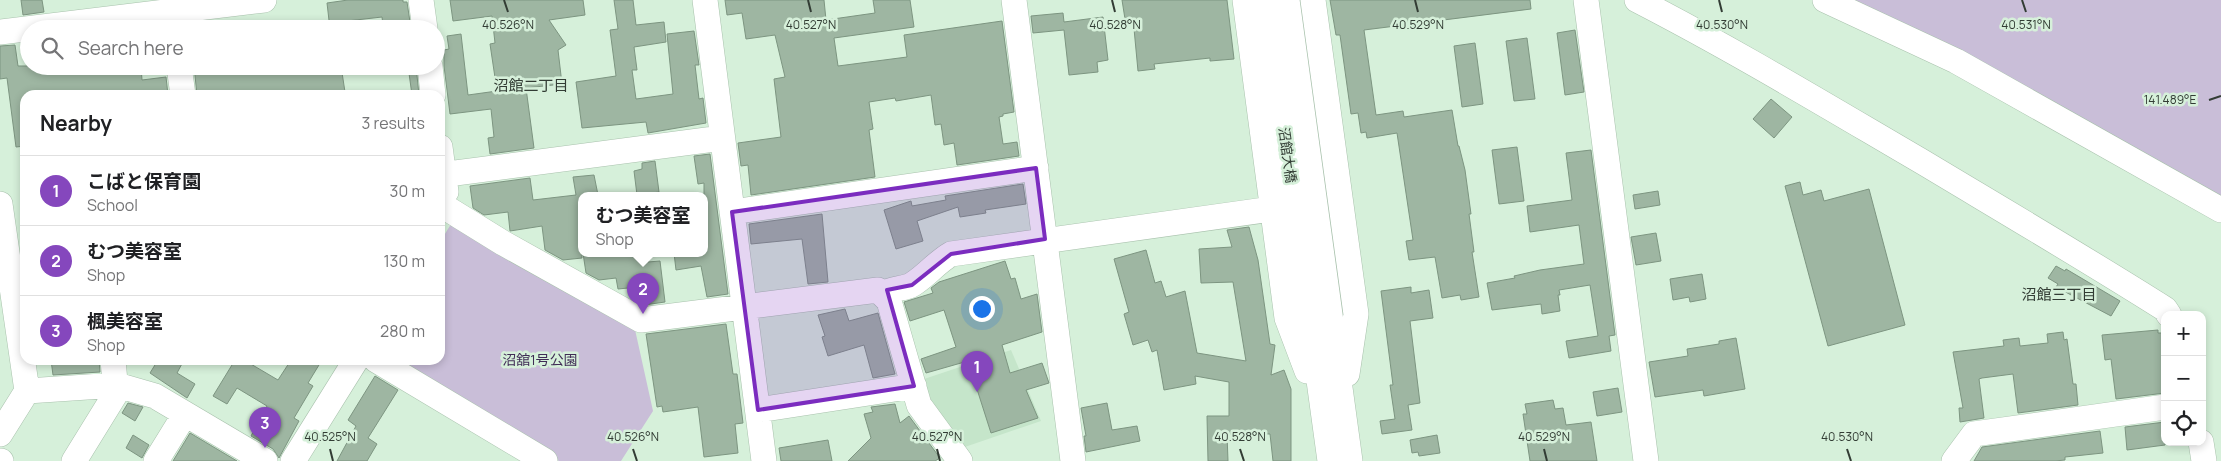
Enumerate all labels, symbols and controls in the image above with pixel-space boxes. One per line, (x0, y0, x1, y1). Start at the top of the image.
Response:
text: 40.526°N (482, 16, 534, 33)
text: 40.527°N (786, 16, 836, 33)
text: 40.528°N (1089, 16, 1141, 33)
text: 40.529°N (1392, 16, 1444, 33)
text: 40.530°N (1696, 16, 1748, 33)
text: 40.531°N (2001, 16, 2051, 33)
search box (20, 20, 445, 75)
icon: search (38, 34, 66, 62)
text: Search here (78, 35, 184, 61)
district label: 沼館二丁目 (493, 75, 569, 96)
text: 141.489°E (2144, 91, 2197, 108)
text: Nearby (40, 109, 112, 137)
text: 3 results (362, 112, 425, 134)
street label: 沼館大橋 (1275, 126, 1301, 184)
text: こばと保育園 (87, 168, 201, 194)
text: 1 (52, 180, 60, 202)
text: 30 m (390, 180, 425, 202)
popup (578, 192, 708, 257)
text: School (87, 194, 138, 216)
text: むつ美容室 (595, 202, 691, 228)
text: Shop (595, 228, 634, 250)
text: むつ美容室 (87, 238, 182, 264)
text: 2 (51, 250, 61, 272)
text: 130 m (383, 250, 425, 272)
text: Shop (87, 264, 125, 286)
pin: 2 (627, 273, 659, 314)
district label: 沼館三丁目 (2021, 284, 2097, 305)
your location (969, 296, 995, 322)
text: 楓美容室 (87, 308, 163, 334)
map controls (2161, 311, 2206, 446)
button: + (2161, 311, 2206, 356)
text: 3 (51, 320, 61, 342)
text: 280 m (380, 320, 425, 342)
text: Shop (87, 334, 125, 356)
park label: 沼舘1号公園 (502, 350, 578, 369)
pin: 1 (961, 351, 993, 392)
button: − (2161, 356, 2206, 401)
button: locate (2161, 401, 2206, 446)
pin: 3 (249, 407, 281, 448)
text: 40.525°N (304, 428, 356, 445)
text: 40.526°N (607, 428, 659, 445)
text: 40.527°N (912, 428, 962, 445)
text: 40.528°N (1214, 428, 1266, 445)
text: 40.529°N (1518, 428, 1570, 445)
text: 40.530°N (1821, 428, 1873, 445)

